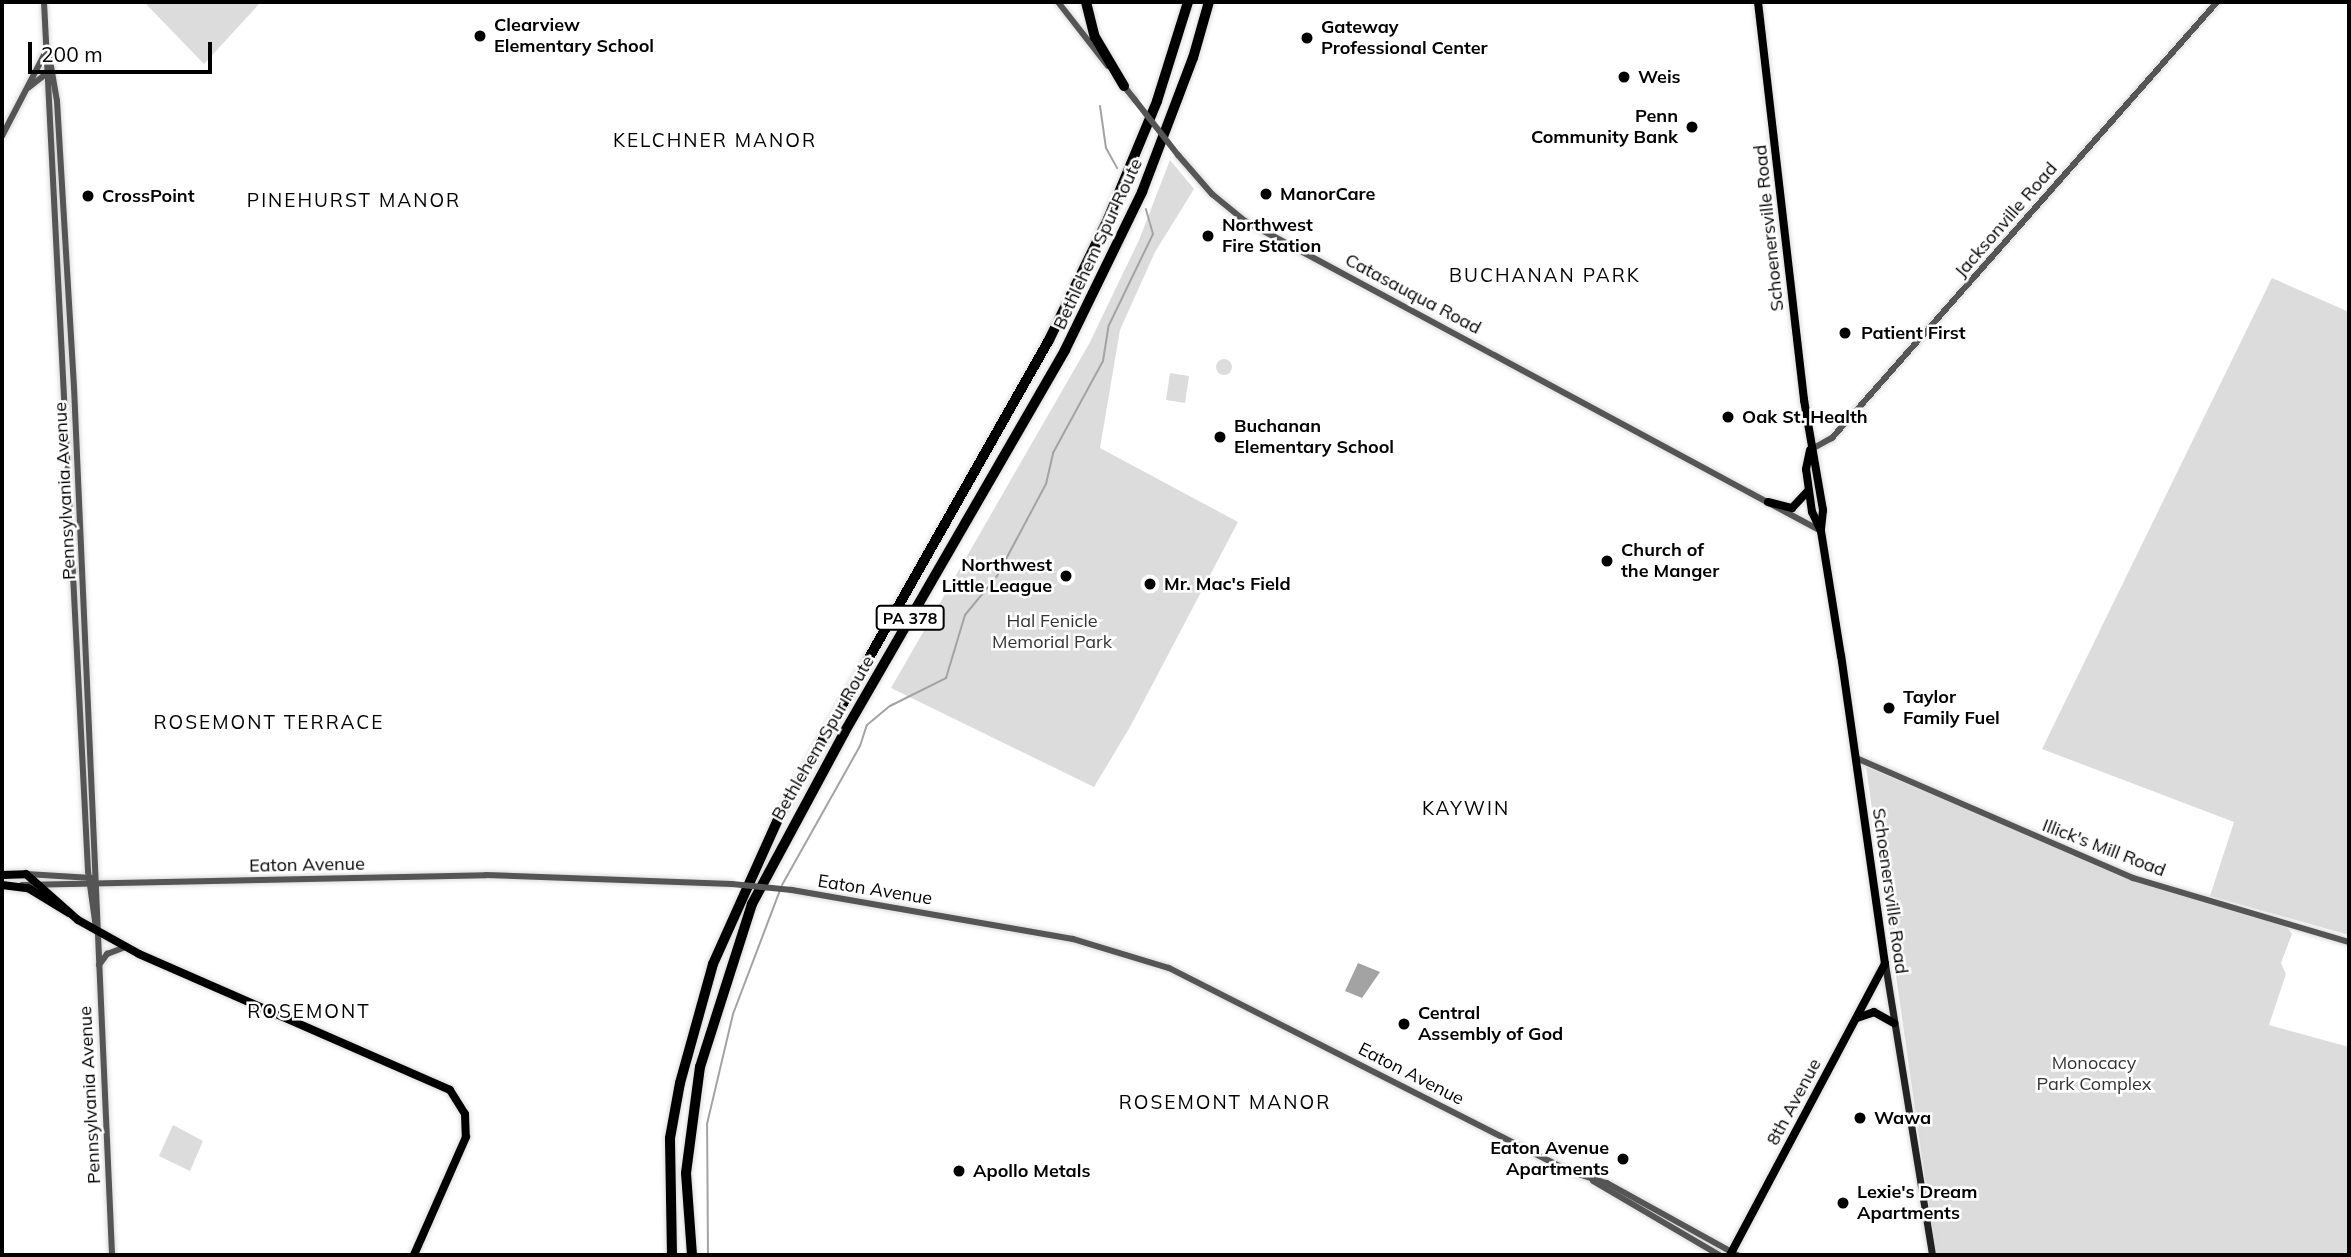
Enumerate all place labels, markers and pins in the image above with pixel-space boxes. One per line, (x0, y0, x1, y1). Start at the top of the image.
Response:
place label: Clearview Elementary School (494, 15, 654, 58)
place label: Gateway Professional Center (1321, 17, 1488, 60)
marker: Clearview Elementary School (472, 28, 488, 44)
marker: Gateway Professional Center (1299, 30, 1315, 46)
place label: Weis (1638, 66, 1681, 88)
marker: Weis (1616, 69, 1632, 85)
place label: Penn Community Bank (1531, 106, 1678, 148)
marker: Penn Community Bank (1684, 119, 1700, 135)
place label: ManorCare (1280, 183, 1375, 205)
place label: CrossPoint (102, 185, 195, 207)
marker: ManorCare (1258, 186, 1274, 202)
marker: CrossPoint (80, 188, 96, 204)
place label: Northwest Fire Station (1222, 215, 1321, 258)
marker: Northwest Fire Station (1200, 228, 1216, 244)
place label: Patient First (1861, 322, 1965, 344)
marker: Patient First (1835, 323, 1855, 343)
place label: Oak St. Health (1742, 406, 1868, 428)
marker: Oak St. Health (1720, 409, 1736, 425)
place label: Buchanan Elementary School (1234, 416, 1394, 458)
marker: Buchanan Elementary School (1212, 429, 1228, 445)
place label: Church of the Manger (1621, 540, 1719, 582)
marker: Church of the Manger (1599, 553, 1615, 569)
place label: Northwest Little League (942, 555, 1052, 598)
marker: Northwest Little League (1058, 568, 1074, 584)
place label: Mr. Mac's Field (1164, 573, 1291, 595)
marker: Mr. Mac's Field (1142, 576, 1158, 592)
place label: Taylor Family Fuel (1903, 687, 2000, 730)
marker: Taylor Family Fuel (1881, 700, 1897, 716)
place label: Central Assembly of God (1418, 1003, 1563, 1046)
marker: Central Assembly of God (1396, 1016, 1412, 1032)
place label: Wawa (1874, 1107, 1931, 1129)
marker: Wawa (1852, 1110, 1868, 1126)
place label: Eaton Avenue Apartments (1490, 1138, 1609, 1180)
marker: Eaton Avenue Apartments (1615, 1151, 1631, 1167)
place label: Apollo Metals (973, 1160, 1090, 1182)
marker: Apollo Metals (951, 1163, 967, 1179)
place label: Lexie's Dream Apartments (1857, 1182, 1977, 1224)
marker: Lexie's Dream Apartments (1835, 1195, 1851, 1211)

